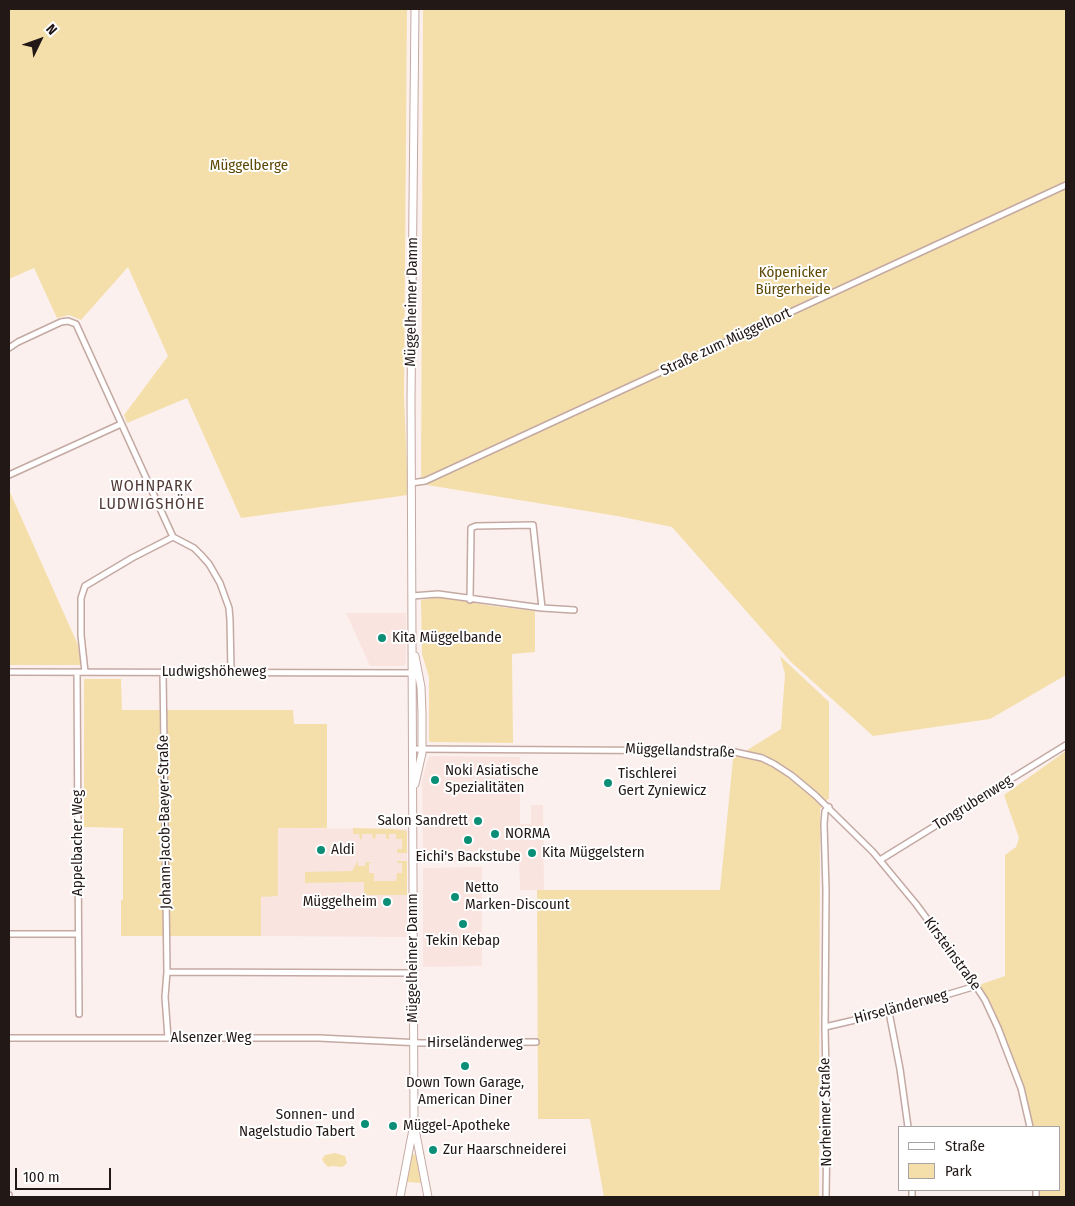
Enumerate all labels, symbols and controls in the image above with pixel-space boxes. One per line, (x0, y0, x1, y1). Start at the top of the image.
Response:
north arrow (15, 15, 65, 65)
text: N (42, 21, 61, 38)
park label: Müggelberge (210, 157, 288, 175)
street label: Müggelheimer Damm (402, 237, 422, 367)
park label: Köpenicker Bürgerheide (755, 264, 831, 299)
street label: Straße zum Müggelhort (658, 304, 794, 380)
district label: WOHNPARK LUDWIGSHÖHE (97, 477, 207, 515)
place label: Kita Müggelbande (392, 629, 502, 647)
marker: Kita Müggelbande (376, 632, 388, 644)
street label: Ludwigshöheweg (162, 663, 266, 681)
street label: Johann-Jacob-Baeyer-Straße (154, 735, 176, 909)
street label: Müggellandstraße (625, 740, 735, 762)
place label: Noki Asiatische Spezialitäten (445, 762, 539, 797)
place label: Tischlerei Gert Zyniewicz (618, 765, 706, 800)
street label: Tongrubenweg (930, 772, 1016, 834)
marker: Noki Asiatische Spezialitäten (429, 774, 441, 786)
marker: Tischlerei Gert Zyniewicz (602, 777, 614, 789)
street label: Appelbacher Weg (69, 790, 87, 896)
place label: Salon Sandrett (377, 812, 468, 830)
marker: Salon Sandrett (472, 815, 484, 827)
place label: NORMA (505, 825, 550, 843)
marker: NORMA (489, 828, 501, 840)
marker: Eichi's Backstube (462, 834, 474, 846)
place label: Aldi (331, 841, 355, 859)
marker: Aldi (315, 844, 327, 856)
place label: Kita Müggelstern (542, 844, 645, 862)
marker: Kita Müggelstern (526, 847, 538, 859)
place label: Eichi's Backstube (415, 848, 521, 866)
place label: Netto Marken-Discount (465, 879, 570, 914)
marker: Netto Marken-Discount (449, 891, 461, 903)
place label: Müggelheim (303, 893, 377, 911)
street label: Müggelheimer Damm (404, 893, 422, 1023)
marker: Müggelheim (381, 896, 393, 908)
street label: Kirsteinstraße (920, 914, 984, 994)
marker: Tekin Kebap (457, 918, 469, 930)
place label: Tekin Kebap (426, 932, 500, 950)
street label: Hirseländerweg (852, 986, 950, 1028)
street label: Alsenzer Weg (170, 1029, 252, 1047)
street label: Hirseländerweg (427, 1034, 523, 1052)
street label: Norheimer Straße (816, 1057, 836, 1167)
marker: Down Town Garage, American Diner (459, 1060, 471, 1072)
place label: Down Town Garage, American Diner (406, 1074, 524, 1109)
place label: Sonnen- und Nagelstudio Tabert (239, 1106, 355, 1141)
place label: Müggel-Apotheke (403, 1117, 510, 1135)
marker: Sonnen- und Nagelstudio Tabert (359, 1118, 371, 1130)
marker: Müggel-Apotheke (387, 1120, 399, 1132)
legend (898, 1126, 1060, 1191)
text: Straße (945, 1137, 985, 1155)
place label: Zur Haarschneiderei (443, 1141, 566, 1159)
marker: Zur Haarschneiderei (427, 1144, 439, 1156)
scale bar (18, 1158, 114, 1190)
text: Park (945, 1162, 972, 1180)
text: 100 m (23, 1168, 60, 1186)

